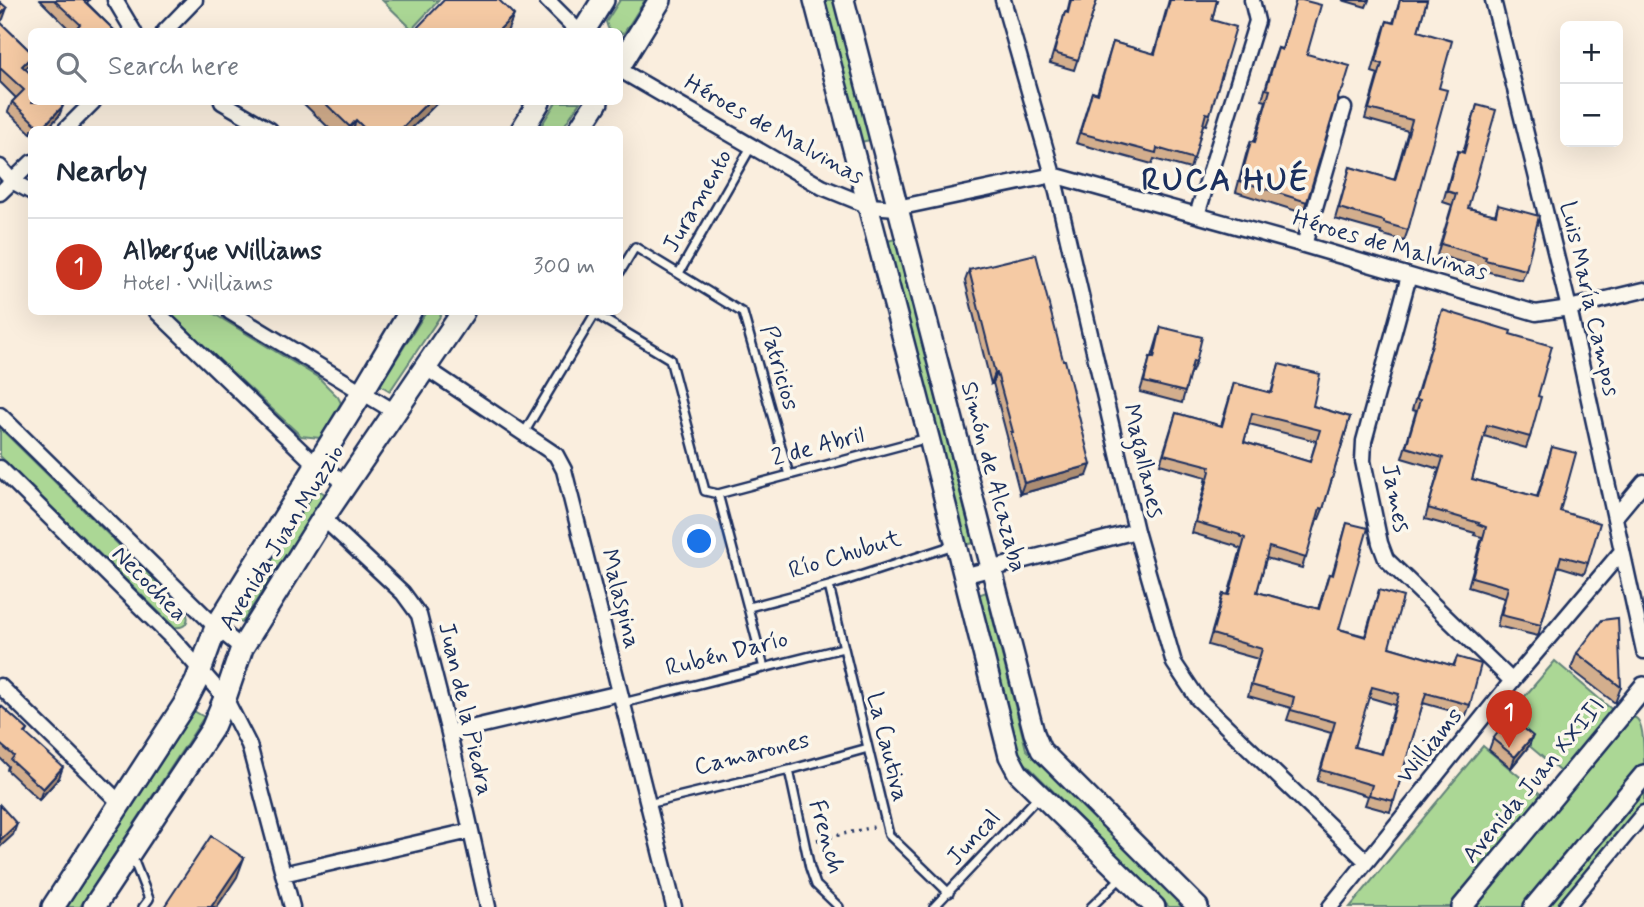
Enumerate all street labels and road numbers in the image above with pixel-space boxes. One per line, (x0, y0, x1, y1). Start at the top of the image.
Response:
street label: Héroes de Malvinas (678, 68, 870, 193)
street label: Juramento (656, 144, 740, 258)
street label: Luis María Campos (1552, 199, 1627, 400)
street label: Héroes de Malvinas (1289, 203, 1491, 289)
street label: Patricios (752, 322, 806, 414)
street label: Simón de Alcazaba (953, 378, 1033, 576)
street label: Magallanes (1112, 401, 1171, 522)
street label: 2 de Abril (768, 420, 868, 474)
street label: Avenida Juan Muzzio (212, 439, 352, 637)
street label: James (1373, 461, 1417, 535)
street label: Río Chubut (785, 523, 905, 587)
street label: Necochea (104, 539, 194, 629)
street label: Malaspina (593, 546, 647, 652)
street label: Juan de la Piedra (430, 619, 500, 799)
street label: Rubén Darío (663, 624, 791, 684)
street label: La Cautiva (858, 689, 916, 805)
street label: Avenida Juan XXIII (1456, 692, 1612, 870)
street label: Williams (1390, 701, 1470, 790)
street label: Camarones (691, 725, 813, 783)
street label: French (801, 797, 851, 877)
street label: Juncal (940, 803, 1008, 873)

